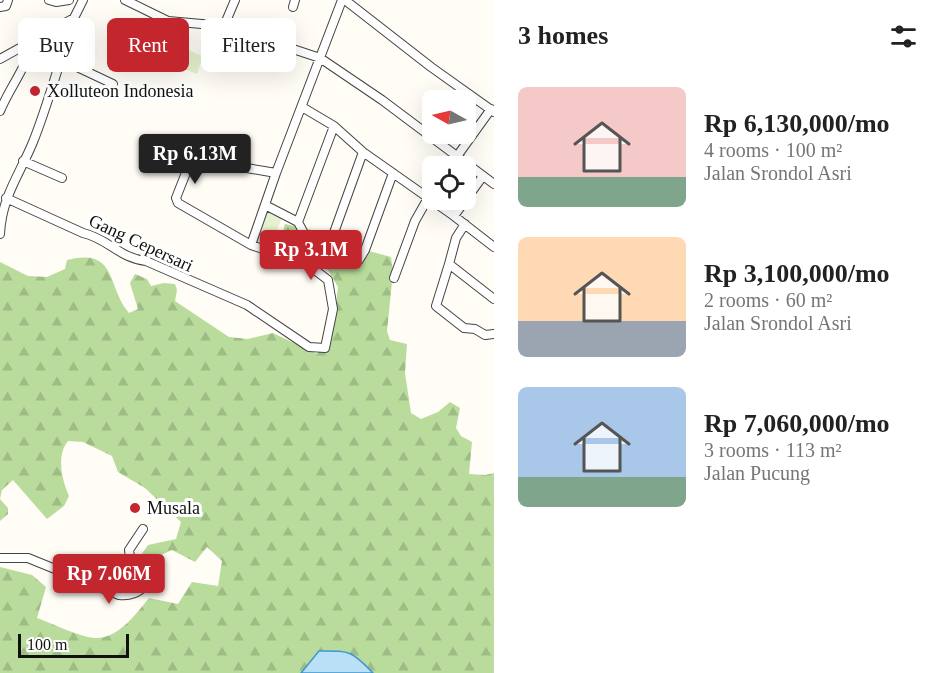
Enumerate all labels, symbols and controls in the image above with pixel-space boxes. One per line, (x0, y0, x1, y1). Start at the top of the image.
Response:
chip: Buy (18, 18, 95, 72)
chip: Rent (107, 18, 189, 72)
chip: Filters (201, 18, 296, 72)
icon: filters (887, 20, 920, 53)
text: 3 homes (518, 21, 608, 50)
place label: Xolluteon Indonesia (47, 81, 193, 101)
marker: Xolluteon Indonesia (28, 84, 42, 98)
north arrow (422, 90, 476, 144)
map controls (422, 90, 476, 210)
text: Rp 6,130,000/mo (704, 109, 890, 138)
icon: home (566, 111, 638, 183)
pin: Rp 6.13M (133, 134, 257, 185)
text: 4 rooms · 100 m² (704, 139, 842, 161)
text: Rp 6.13M (153, 142, 237, 164)
button: locate (422, 156, 476, 210)
text: Jalan Srondol Asri (704, 162, 852, 184)
street label: Gang Cepersari (86, 210, 196, 276)
pin: Rp 3.1M (256, 230, 366, 281)
text: Rp 3.1M (274, 238, 348, 260)
text: Rp 3,100,000/mo (704, 259, 890, 288)
icon: home (566, 261, 638, 333)
text: 2 rooms · 60 m² (704, 289, 832, 311)
text: Jalan Srondol Asri (704, 312, 852, 334)
text: Rp 7,060,000/mo (704, 409, 890, 438)
icon: home (566, 411, 638, 483)
text: 3 rooms · 113 m² (704, 439, 841, 461)
text: Jalan Pucung (704, 462, 810, 484)
place label: Musala (147, 498, 200, 518)
marker: Musala (128, 501, 142, 515)
pin: Rp 7.06M (47, 554, 171, 605)
text: Rp 7.06M (67, 562, 151, 584)
scale bar (18, 631, 129, 658)
text: 100 m (27, 636, 67, 653)

